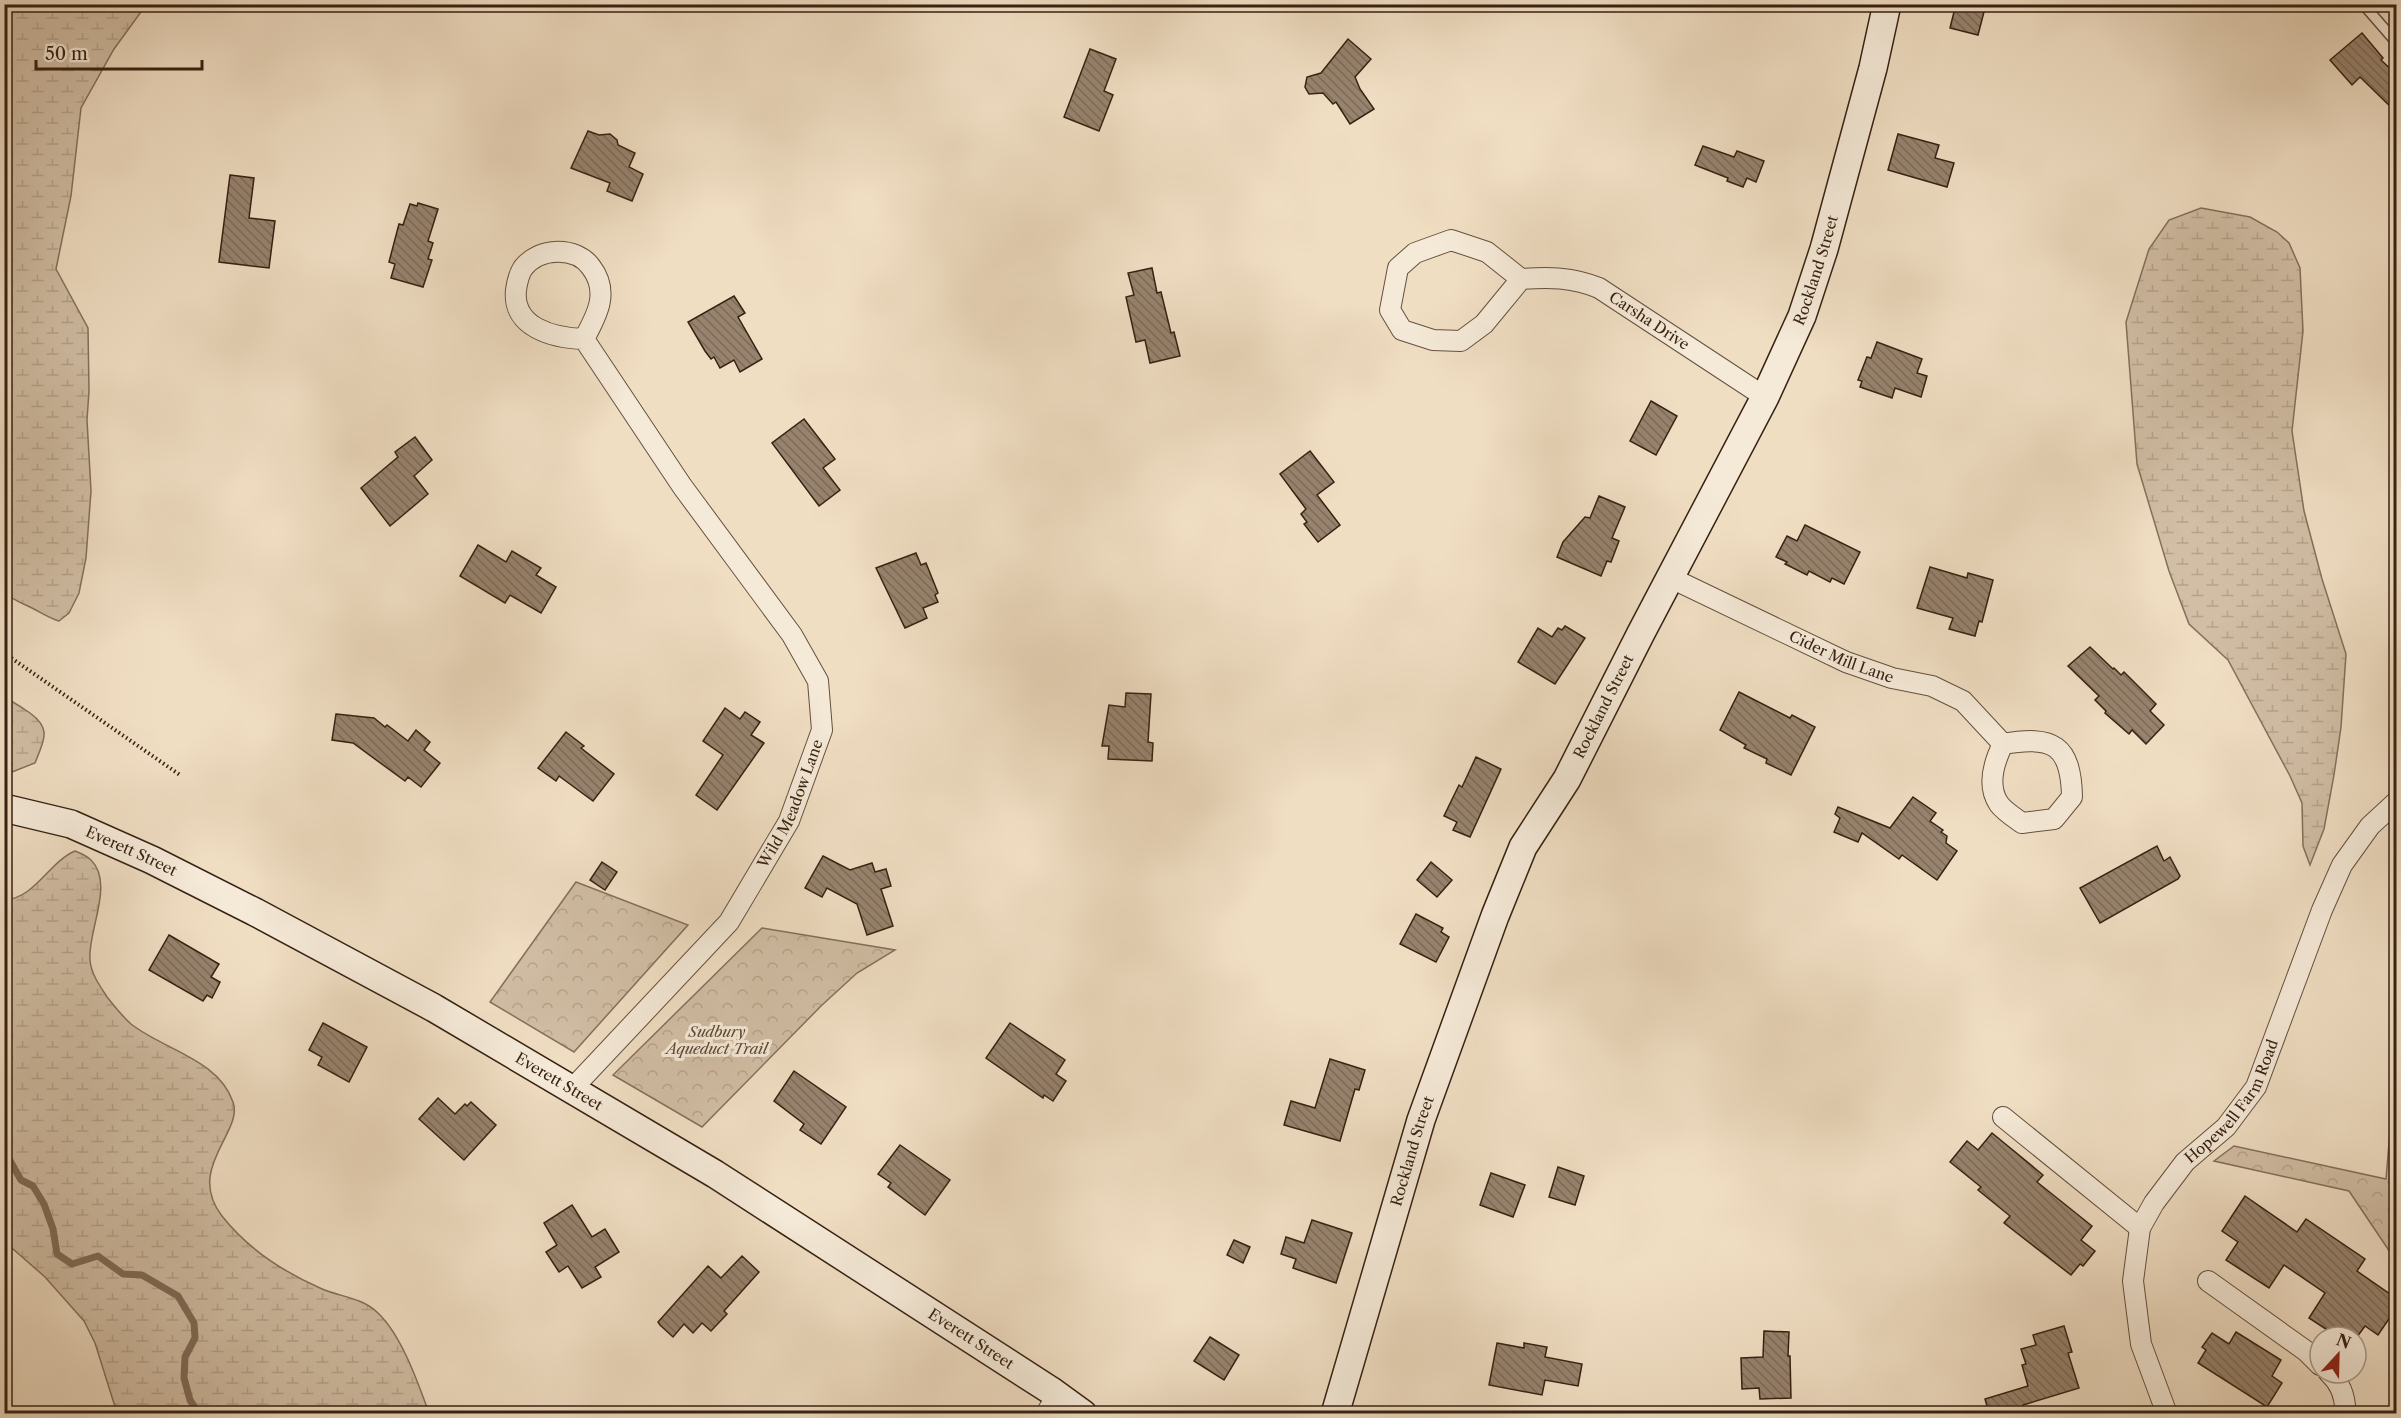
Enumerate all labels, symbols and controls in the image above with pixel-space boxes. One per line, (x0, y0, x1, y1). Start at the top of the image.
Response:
scale bar (36, 33, 202, 71)
text: 50 m (45, 43, 88, 65)
street label: Rockland Street (1789, 213, 1842, 328)
street label: Carsha Drive (1605, 287, 1693, 354)
street label: Cider Mill Lane (1786, 626, 1896, 687)
street label: Rockland Street (1569, 651, 1638, 762)
street label: Wild Meadow Lane (753, 737, 827, 872)
street label: Everett Street (83, 822, 181, 880)
park label: Sudbury Aqueduct Trail (664, 1022, 770, 1058)
street label: Hopewell Farm Road (2181, 1037, 2282, 1167)
street label: Everett Street (512, 1048, 607, 1115)
street label: Rockland Street (1386, 1093, 1438, 1208)
street label: Everett Street (925, 1304, 1018, 1374)
north arrow (2308, 1325, 2368, 1385)
text: N (2333, 1329, 2354, 1353)

